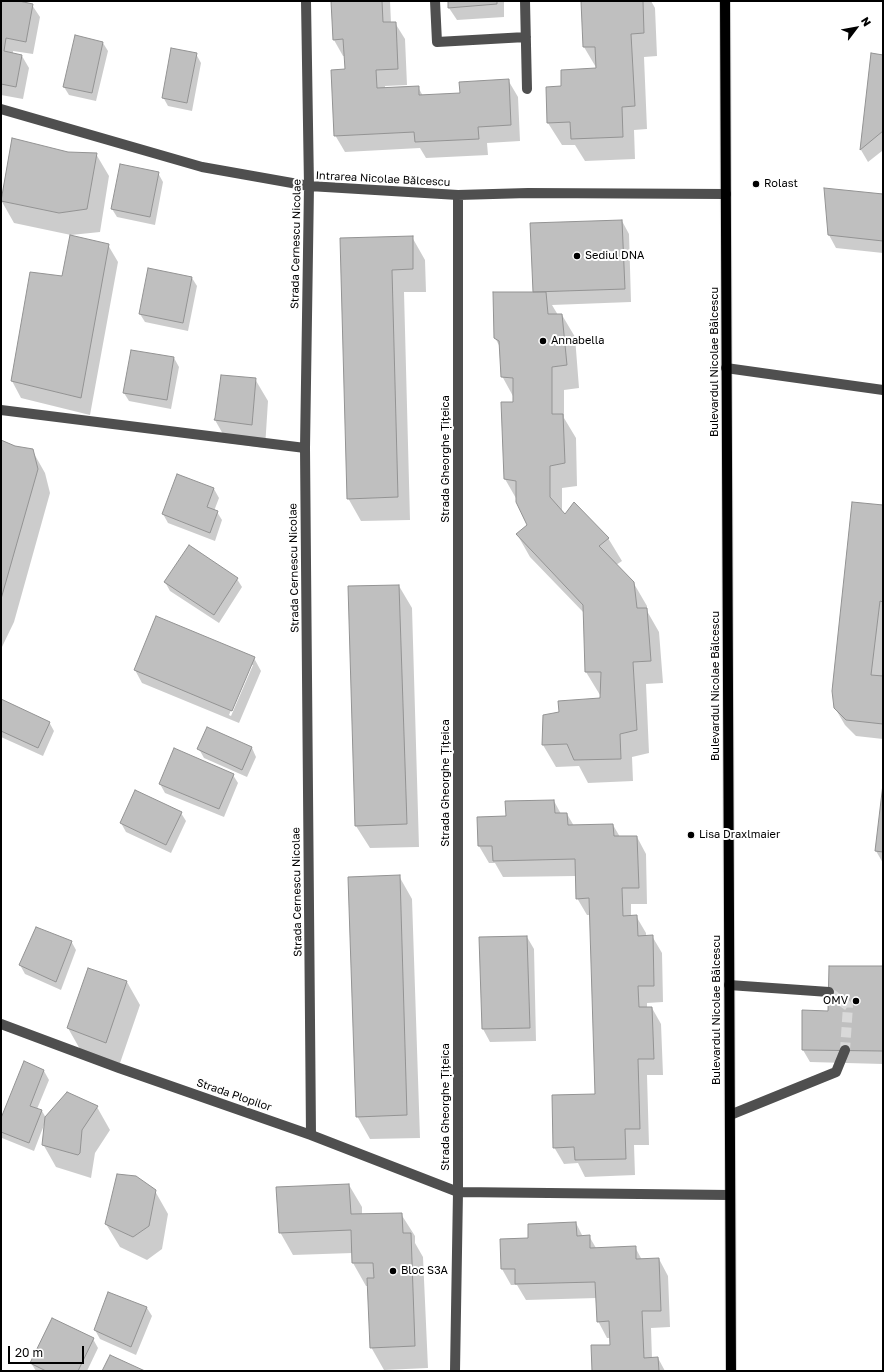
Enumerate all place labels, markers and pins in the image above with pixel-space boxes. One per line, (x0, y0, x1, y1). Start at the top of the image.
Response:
place label: Rolast (764, 177, 798, 191)
marker: Rolast (751, 179, 761, 189)
place label: Sediul DNA (585, 249, 644, 263)
marker: Sediul DNA (572, 251, 582, 261)
place label: Annabella (551, 334, 605, 348)
marker: Annabella (538, 336, 548, 346)
place label: Lisa Draxlmaier (699, 828, 780, 842)
marker: Lisa Draxlmaier (686, 830, 696, 840)
place label: OMV (823, 994, 848, 1008)
marker: OMV (851, 996, 861, 1006)
place label: Bloc S3A (401, 1264, 448, 1278)
marker: Bloc S3A (388, 1266, 398, 1276)

